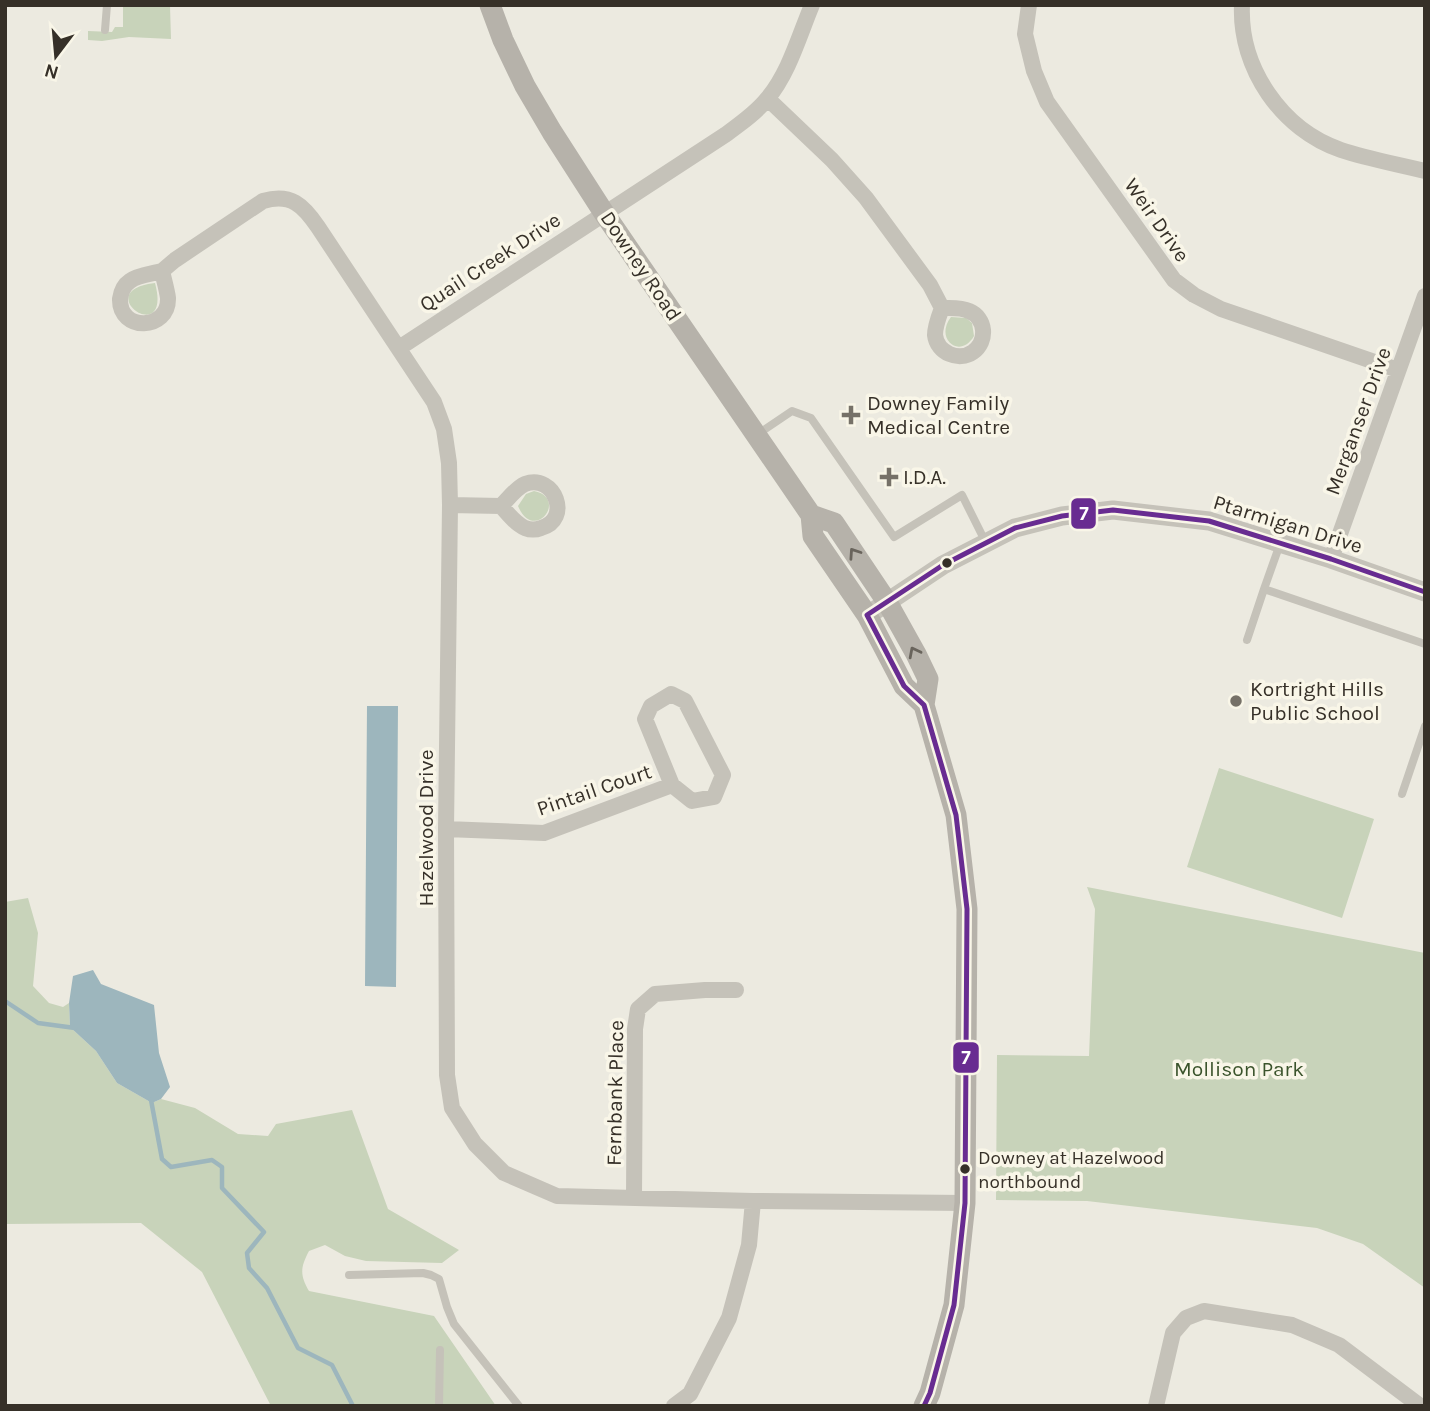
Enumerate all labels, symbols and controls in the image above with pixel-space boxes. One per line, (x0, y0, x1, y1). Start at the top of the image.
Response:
north arrow (21, 21, 91, 91)
text: N (42, 59, 61, 84)
street label: Weir Drive (1119, 173, 1195, 267)
street label: Downey Road (596, 207, 686, 325)
street label: Quail Creek Drive (415, 208, 565, 316)
street label: Merganser Drive (1320, 344, 1396, 498)
place label: Downey Family Medical Centre (867, 391, 1010, 439)
marker: Downey Family Medical Centre (841, 405, 861, 425)
place label: I.D.A. (903, 465, 946, 489)
marker: I.D.A. (881, 469, 897, 485)
street label: Ptarmigan Drive (1211, 490, 1365, 558)
line badge: 7 (1070, 497, 1097, 530)
text: 7 (1079, 503, 1089, 525)
one-way arrow (849, 547, 862, 560)
unlabelled marker (940, 556, 954, 570)
one-way arrow (909, 647, 923, 659)
place label: Kortright Hills Public School (1250, 677, 1384, 725)
marker: Kortright Hills Public School (1228, 693, 1244, 709)
street label: Hazelwood Drive (414, 750, 438, 906)
street label: Pintail Court (534, 759, 655, 821)
street label: Fernbank Place (602, 1020, 628, 1166)
line badge: 7 (952, 1041, 980, 1074)
text: 7 (961, 1047, 971, 1069)
park label: Mollison Park (1174, 1057, 1304, 1081)
place label: Downey at Hazelwood northbound (978, 1147, 1164, 1193)
marker: Downey at Hazelwood northbound (958, 1162, 972, 1176)

